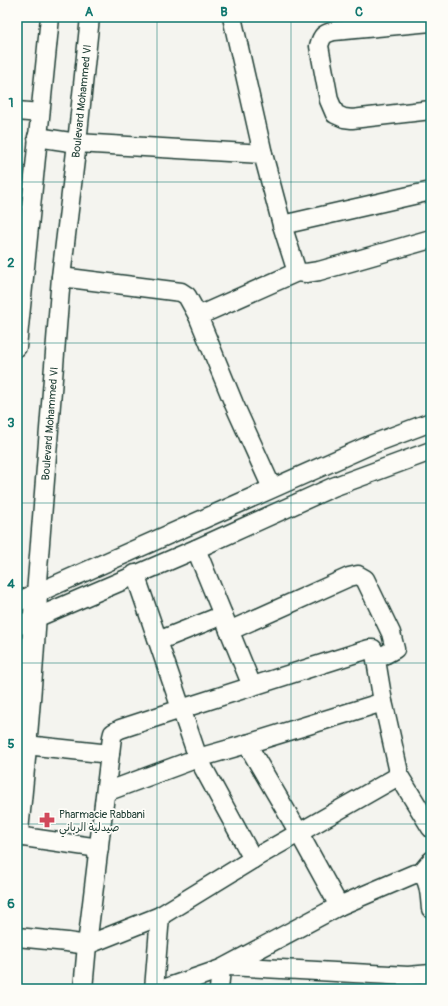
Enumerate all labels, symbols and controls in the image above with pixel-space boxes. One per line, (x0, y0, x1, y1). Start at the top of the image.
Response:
text: A (85, 4, 94, 20)
text: B (220, 4, 228, 20)
text: C (355, 4, 363, 20)
street label: Boulevard Mohammed VI (69, 44, 94, 159)
text: 1 (8, 95, 14, 111)
text: 2 (7, 255, 15, 271)
street label: Boulevard Mohammed VI (39, 366, 61, 481)
text: 3 (7, 415, 15, 431)
text: 4 (7, 576, 15, 592)
text: 5 (7, 736, 15, 752)
place label: Pharmacie Rabbani صيدلية الرباني (59, 808, 145, 838)
pharmacy icon: Pharmacie Rabbani صيدلية الرباني (38, 811, 56, 829)
text: 6 (7, 896, 15, 912)

